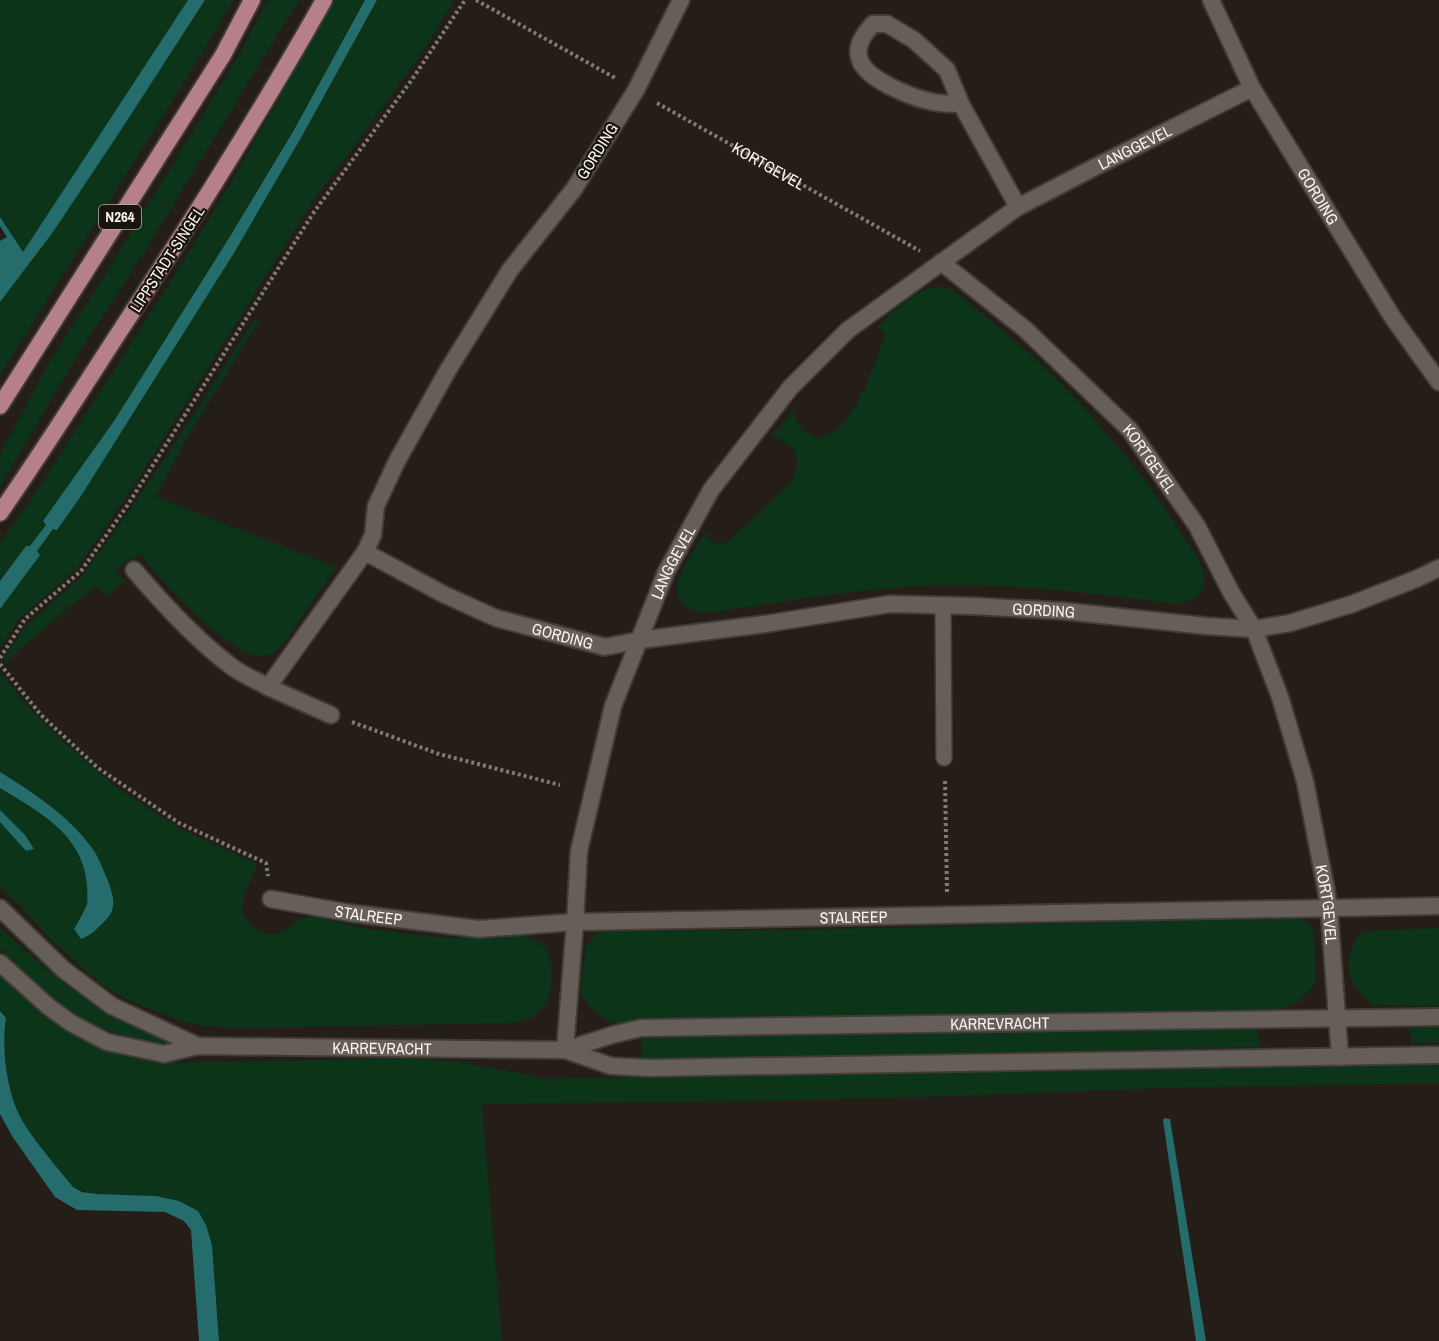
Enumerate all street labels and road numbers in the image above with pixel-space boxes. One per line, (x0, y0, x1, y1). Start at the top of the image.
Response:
street label: GORDING (571, 119, 623, 183)
street label: LANGGEVEL (1094, 119, 1176, 175)
street label: KORTGEVEL (728, 137, 809, 195)
street label: GORDING (1293, 164, 1344, 229)
street label: LIPPSTADT-SINGEL (124, 201, 210, 316)
road number: N264 (99, 205, 141, 229)
street label: KORTGEVEL (1119, 418, 1182, 498)
street label: LANGGEVEL (645, 521, 701, 602)
street label: GORDING (1012, 597, 1076, 623)
street label: GORDING (530, 617, 596, 654)
street label: KORTGEVEL (1311, 863, 1343, 946)
street label: STALREEP (333, 900, 404, 930)
street label: STALREEP (819, 905, 888, 928)
street label: KARREVRACHT (950, 1011, 1050, 1035)
street label: KARREVRACHT (332, 1036, 432, 1060)

